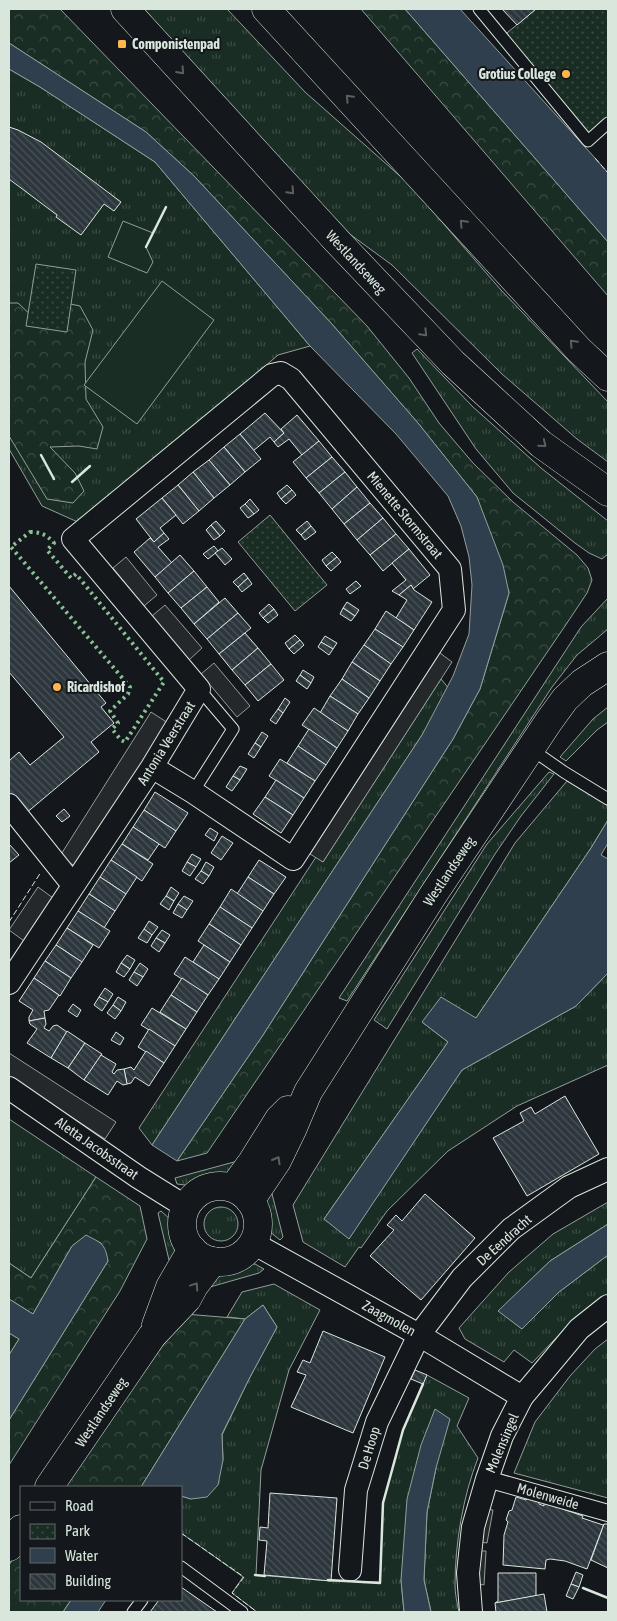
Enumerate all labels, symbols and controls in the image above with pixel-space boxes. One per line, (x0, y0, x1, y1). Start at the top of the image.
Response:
place label: Componistenpad (132, 36, 220, 52)
marker: Componistenpad (116, 38, 128, 50)
one-way arrow (175, 65, 184, 74)
place label: Grotius College (478, 66, 556, 82)
marker: Grotius College (560, 68, 572, 80)
one-way arrow (345, 95, 354, 104)
one-way arrow (285, 185, 294, 194)
one-way arrow (460, 220, 469, 229)
street label: Westlandseweg (323, 227, 389, 297)
one-way arrow (418, 328, 427, 337)
one-way arrow (570, 339, 579, 348)
one-way arrow (537, 439, 546, 448)
street label: Mienette Stormstraat (364, 468, 446, 562)
place label: Ricardishof (67, 679, 125, 695)
marker: Ricardishof (51, 681, 63, 693)
street label: Antonia Veerstraat (134, 698, 198, 788)
street label: Westlandseweg (420, 833, 478, 909)
street label: Aletta Jacobsstraat (52, 1113, 142, 1183)
one-way arrow (270, 1156, 280, 1165)
street label: De Eendracht (473, 1211, 535, 1269)
one-way arrow (189, 1282, 198, 1292)
street label: Zaagmolen (359, 1297, 419, 1339)
street label: Westlandseweg (72, 1374, 130, 1450)
street label: Molensingel (482, 1410, 522, 1475)
street label: De Hoop (355, 1424, 383, 1471)
street label: Molenweide (515, 1480, 581, 1512)
legend (20, 1486, 182, 1601)
text: Road (65, 1497, 94, 1514)
text: Park (65, 1522, 90, 1539)
text: Water (65, 1547, 98, 1564)
text: Building (65, 1572, 111, 1589)

